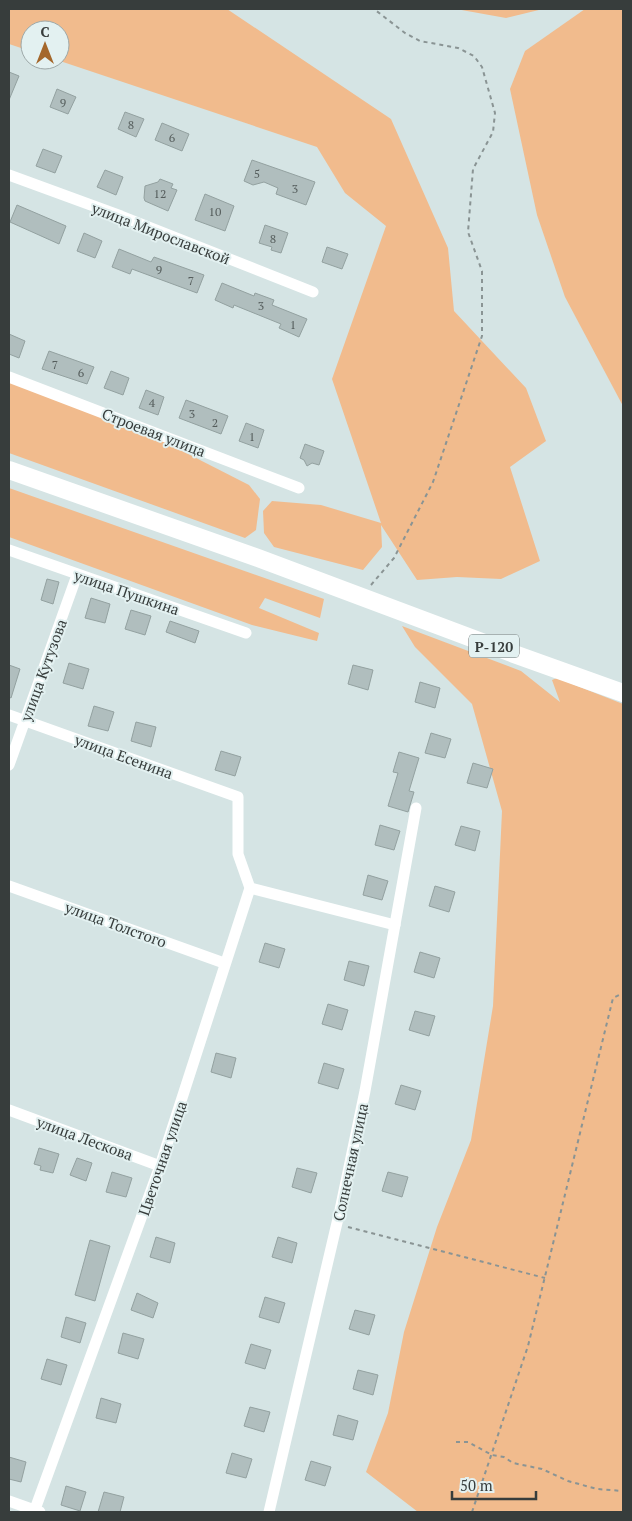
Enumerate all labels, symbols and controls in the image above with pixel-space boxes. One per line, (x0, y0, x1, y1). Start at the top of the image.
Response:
north arrow (20, 20, 70, 70)
text: С (40, 22, 50, 41)
house number: 9 (60, 95, 66, 110)
house number: 8 (128, 117, 134, 132)
house number: 6 (169, 130, 176, 145)
house number: 5 (254, 166, 260, 181)
house number: 3 (292, 181, 298, 196)
house number: 12 (154, 186, 166, 201)
street label: улица Мирославской (88, 197, 233, 269)
house number: 10 (209, 204, 221, 219)
house number: 8 (270, 231, 276, 246)
house number: 9 (156, 262, 162, 277)
house number: 7 (188, 273, 194, 288)
house number: 3 (258, 298, 264, 313)
house number: 1 (290, 317, 296, 332)
house number: 7 (52, 357, 58, 372)
house number: 6 (78, 365, 85, 380)
house number: 4 (149, 395, 156, 410)
street label: Строевая улица (99, 403, 209, 461)
house number: 3 (189, 406, 195, 421)
house number: 2 (212, 415, 218, 430)
house number: 1 (249, 429, 255, 444)
street label: улица Пушкина (71, 564, 183, 619)
street label: улица Кутузова (15, 616, 71, 725)
road number: Р-120 (469, 634, 519, 658)
street label: улица Есенина (71, 729, 176, 783)
street label: улица Толстого (62, 896, 170, 952)
street label: Цветочная улица (133, 1098, 191, 1218)
street label: Солнечная улица (328, 1101, 372, 1223)
street label: улица Лескова (33, 1111, 136, 1165)
scale bar (452, 1468, 536, 1500)
text: 50 m (460, 1475, 493, 1495)

